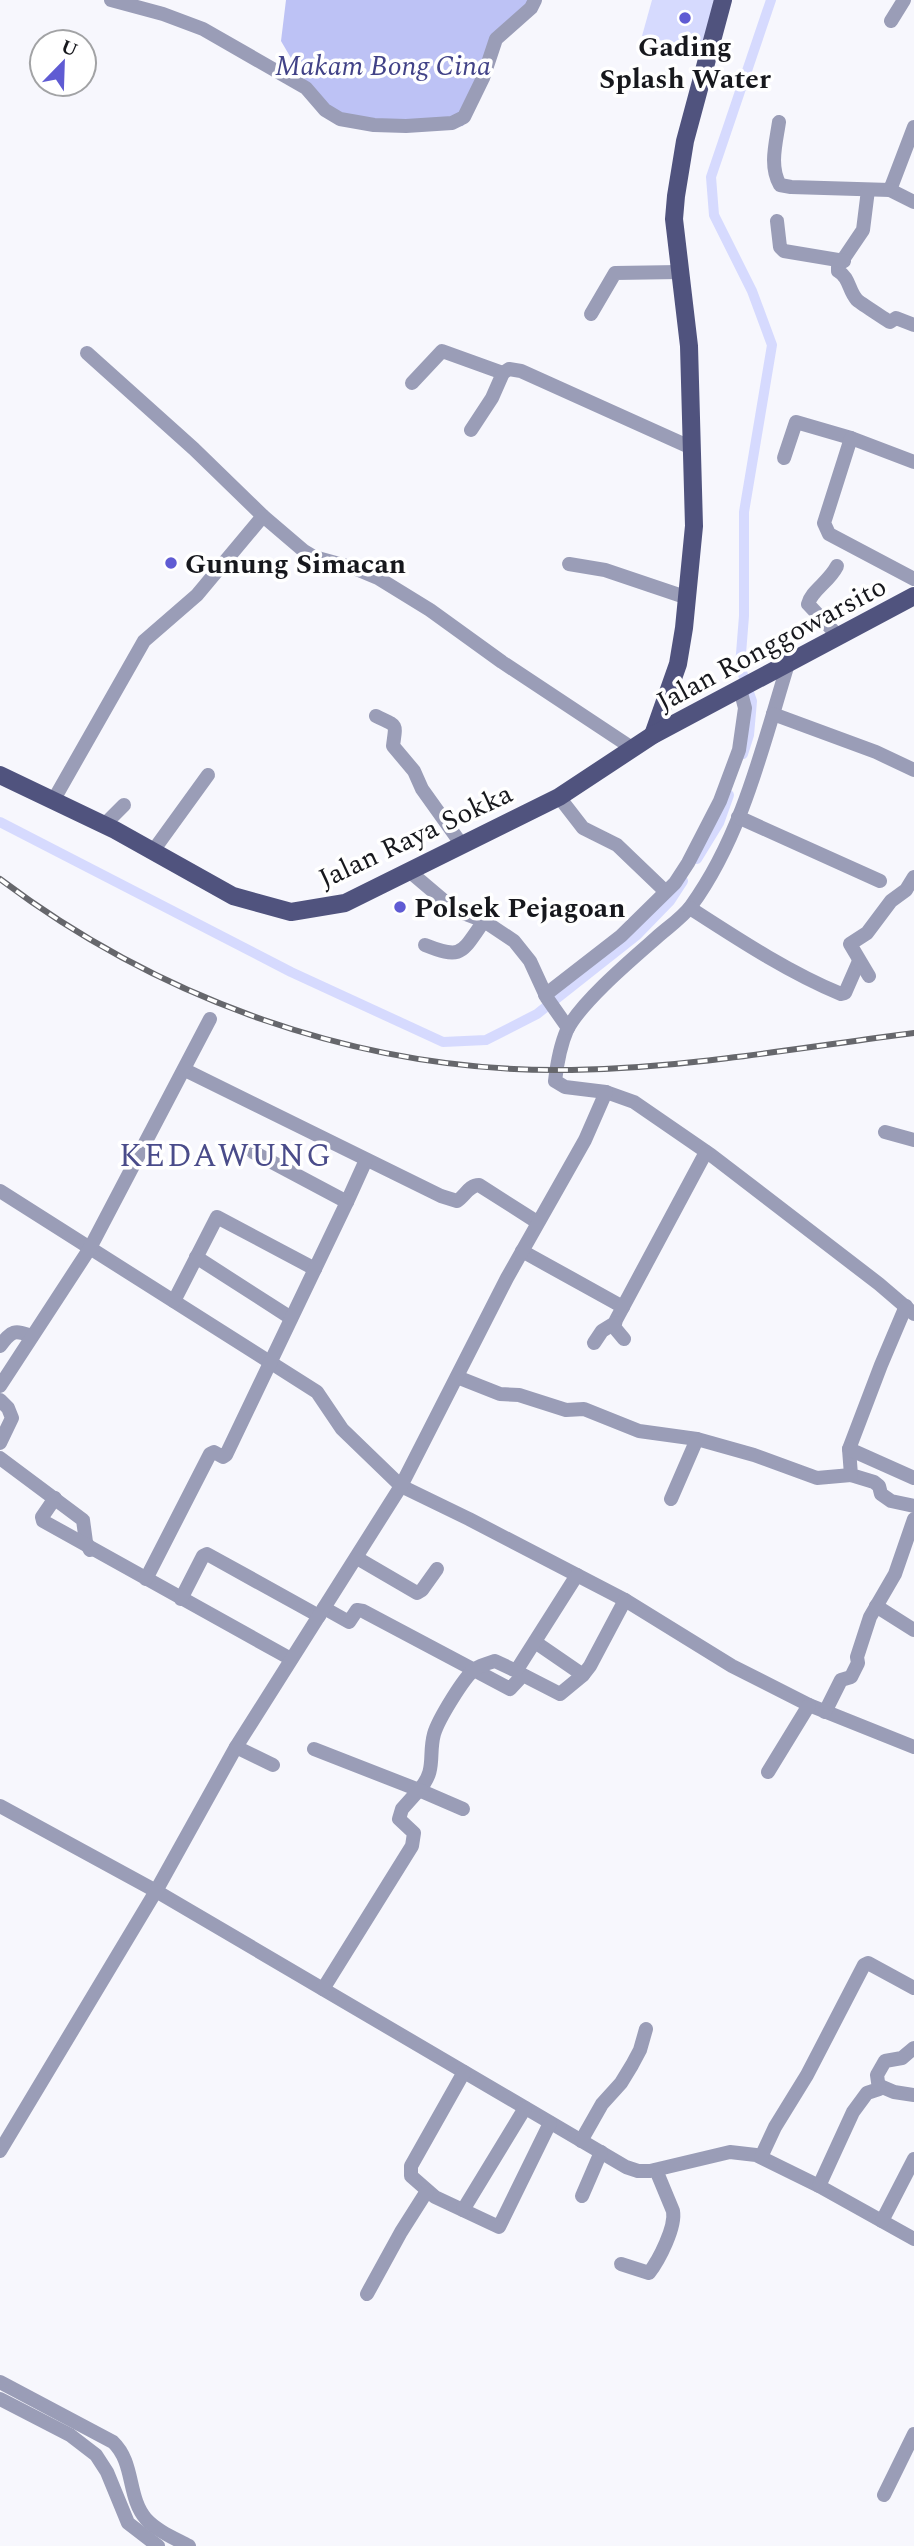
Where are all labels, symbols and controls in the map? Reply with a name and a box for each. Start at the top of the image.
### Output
marker: Gading Splash Water [677,10,693,26]
place label: Gading Splash Water [599,26,771,101]
north arrow [28,28,98,98]
text: U [56,32,82,65]
park label: Makam Bong Cina [275,45,491,88]
place label: Gunung Simacan [185,543,406,586]
marker: Gunung Simacan [163,555,179,571]
street label: Jalan Ronggowarsito [649,565,894,723]
street label: Jalan Raya Sokka [311,772,520,900]
place label: Polsek Pejagoan [414,887,626,930]
marker: Polsek Pejagoan [392,899,408,915]
district label: KEDAWUNG [119,1132,333,1181]

